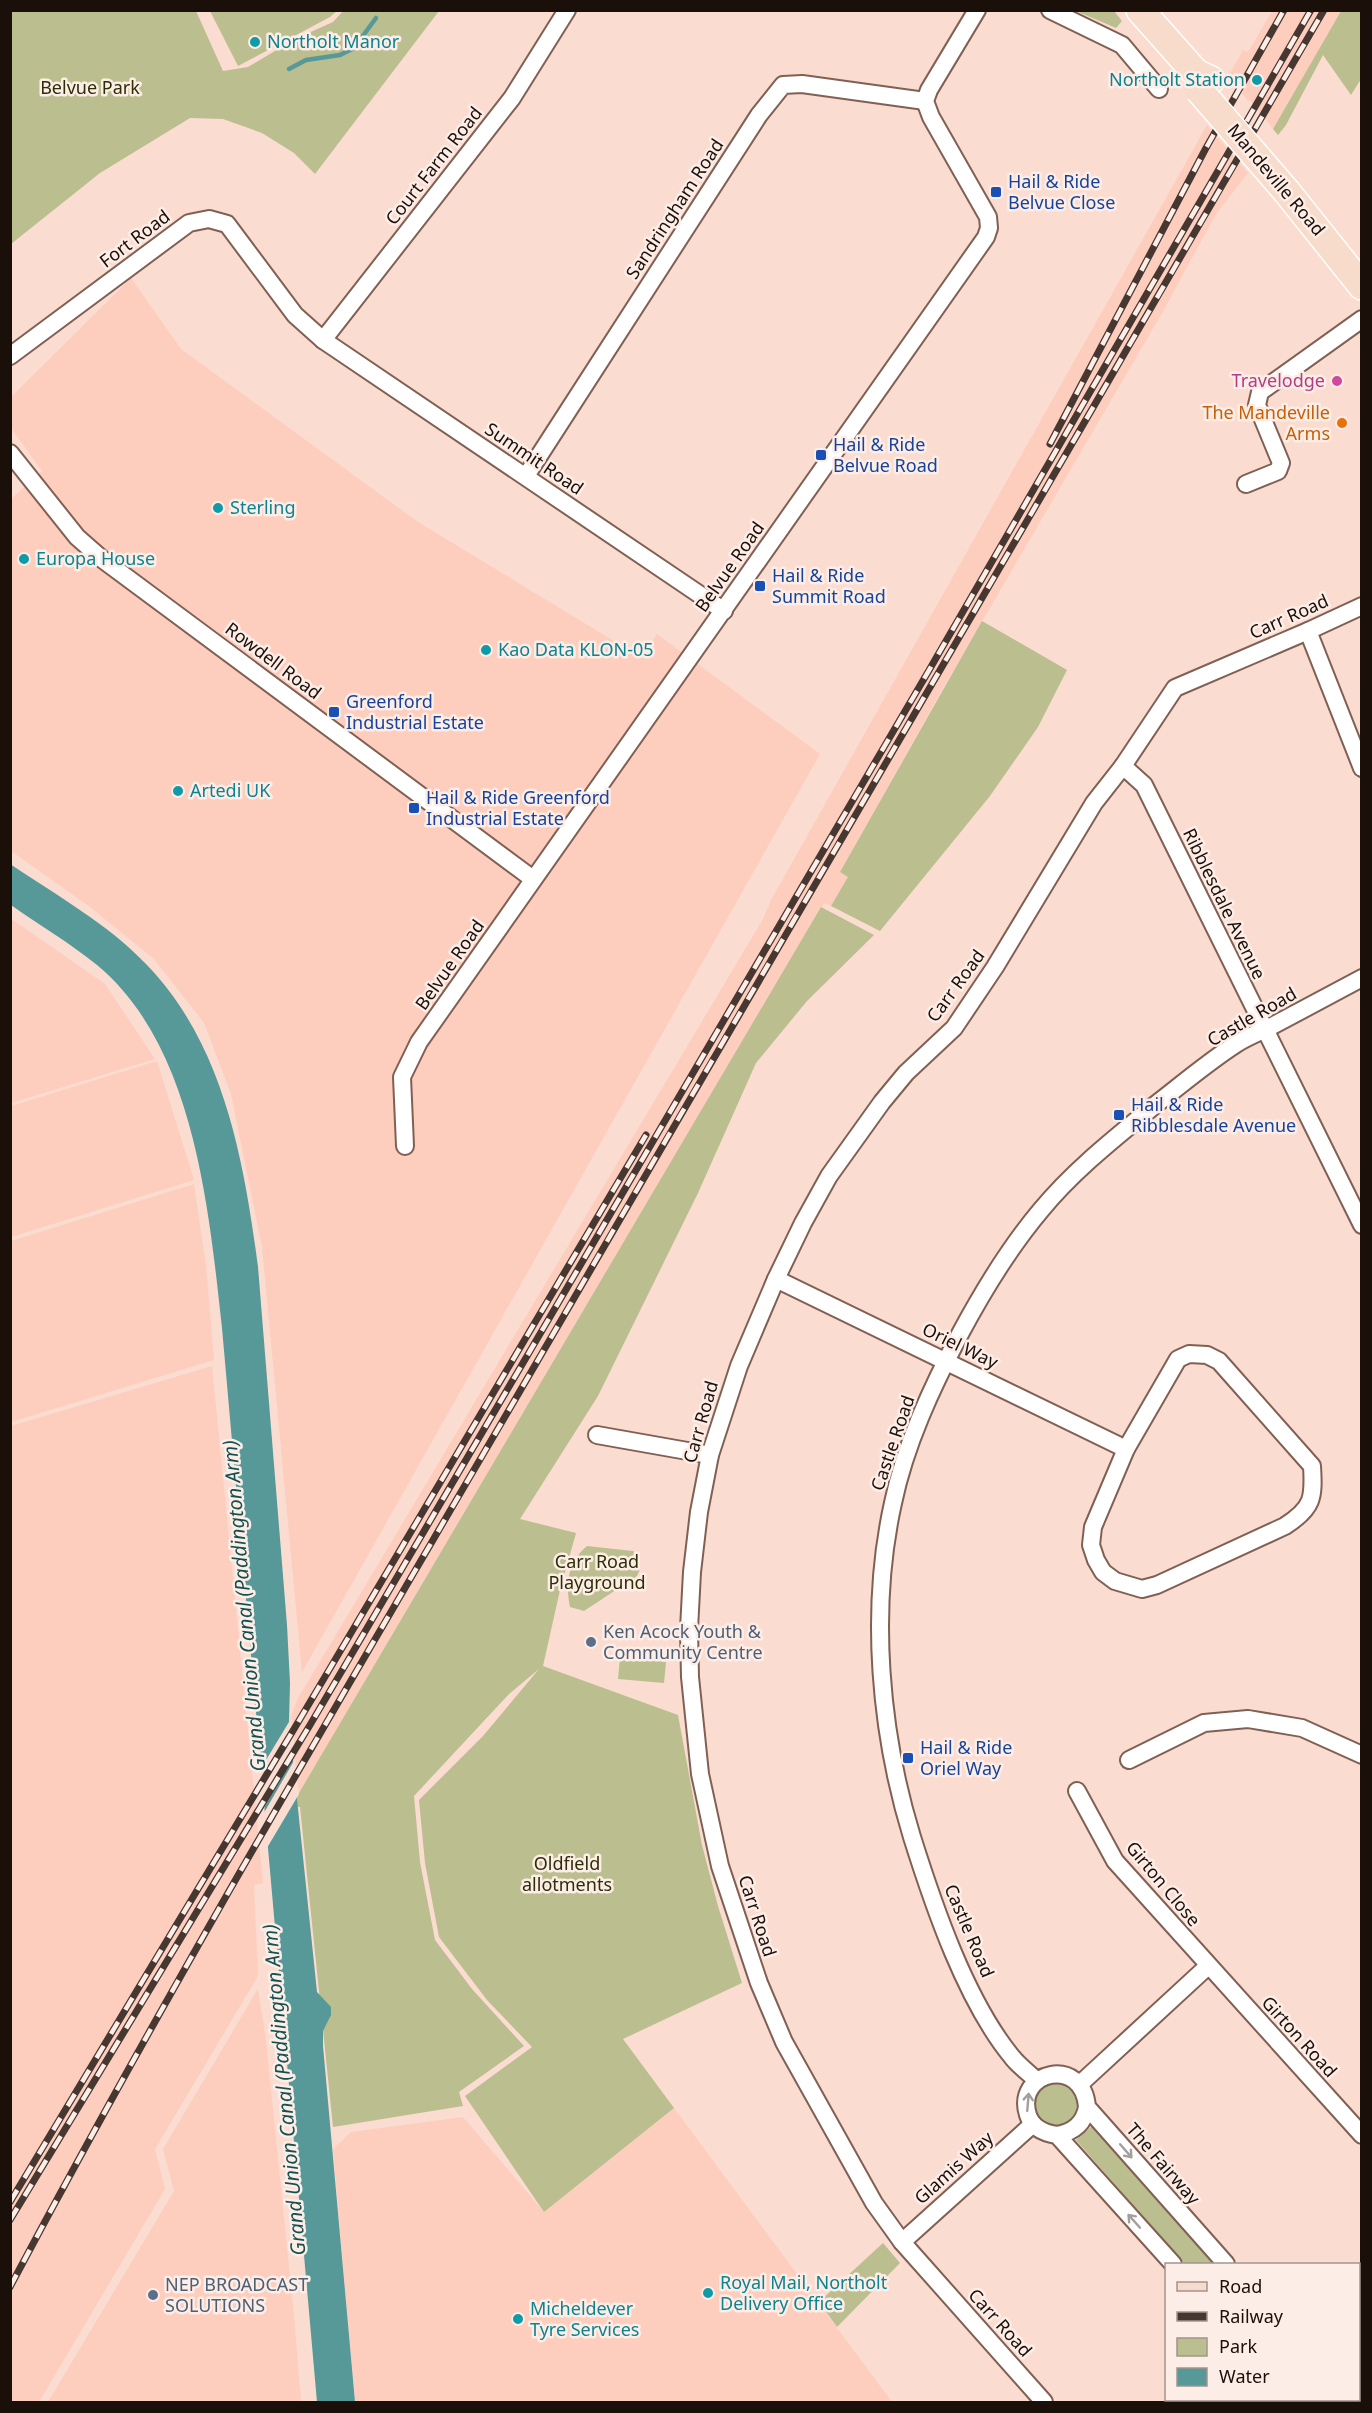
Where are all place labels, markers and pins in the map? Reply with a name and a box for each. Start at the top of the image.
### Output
place label: Northolt Manor [267,29,400,53]
marker: Northolt Manor [248,35,262,49]
place label: Northolt Station [1109,67,1245,91]
marker: Northolt Station [1250,73,1264,87]
place label: Hail & Ride Belvue Close [1008,169,1115,214]
marker: Hail & Ride Belvue Close [989,185,1003,199]
place label: Travelodge [1232,368,1325,392]
marker: Travelodge [1330,374,1344,388]
place label: The Mandeville Arms [1202,400,1330,445]
marker: The Mandeville Arms [1335,416,1349,430]
place label: Hail & Ride Belvue Road [833,432,938,477]
marker: Hail & Ride Belvue Road [814,448,828,462]
place label: Sterling [230,495,295,519]
marker: Sterling [211,501,225,515]
place label: Europa House [36,546,155,570]
marker: Europa House [17,552,31,566]
place label: Hail & Ride Summit Road [772,563,886,608]
marker: Hail & Ride Summit Road [753,579,767,593]
place label: Kao Data KLON-05 [498,637,654,661]
marker: Kao Data KLON-05 [479,643,493,657]
place label: Greenford Industrial Estate [346,689,484,734]
marker: Greenford Industrial Estate [327,705,341,719]
place label: Artedi UK [190,778,271,802]
marker: Artedi UK [171,784,185,798]
place label: Hail & Ride Greenford Industrial Estate [426,785,610,830]
marker: Hail & Ride Greenford Industrial Estate [407,801,421,815]
place label: Hail & Ride Ribblesdale Avenue [1131,1092,1296,1137]
marker: Hail & Ride Ribblesdale Avenue [1112,1108,1126,1122]
place label: Ken Acock Youth & Community Centre [603,1619,763,1664]
marker: Ken Acock Youth & Community Centre [584,1635,598,1649]
place label: Hail & Ride Oriel Way [920,1735,1012,1780]
marker: Hail & Ride Oriel Way [901,1751,915,1765]
place label: Royal Mail, Northolt Delivery Office [720,2270,888,2315]
place label: NEP BROADCAST SOLUTIONS [165,2272,308,2317]
marker: Royal Mail, Northolt Delivery Office [701,2286,715,2300]
marker: NEP BROADCAST SOLUTIONS [146,2288,160,2302]
place label: Micheldever Tyre Services [530,2296,639,2341]
marker: Micheldever Tyre Services [511,2312,525,2326]

